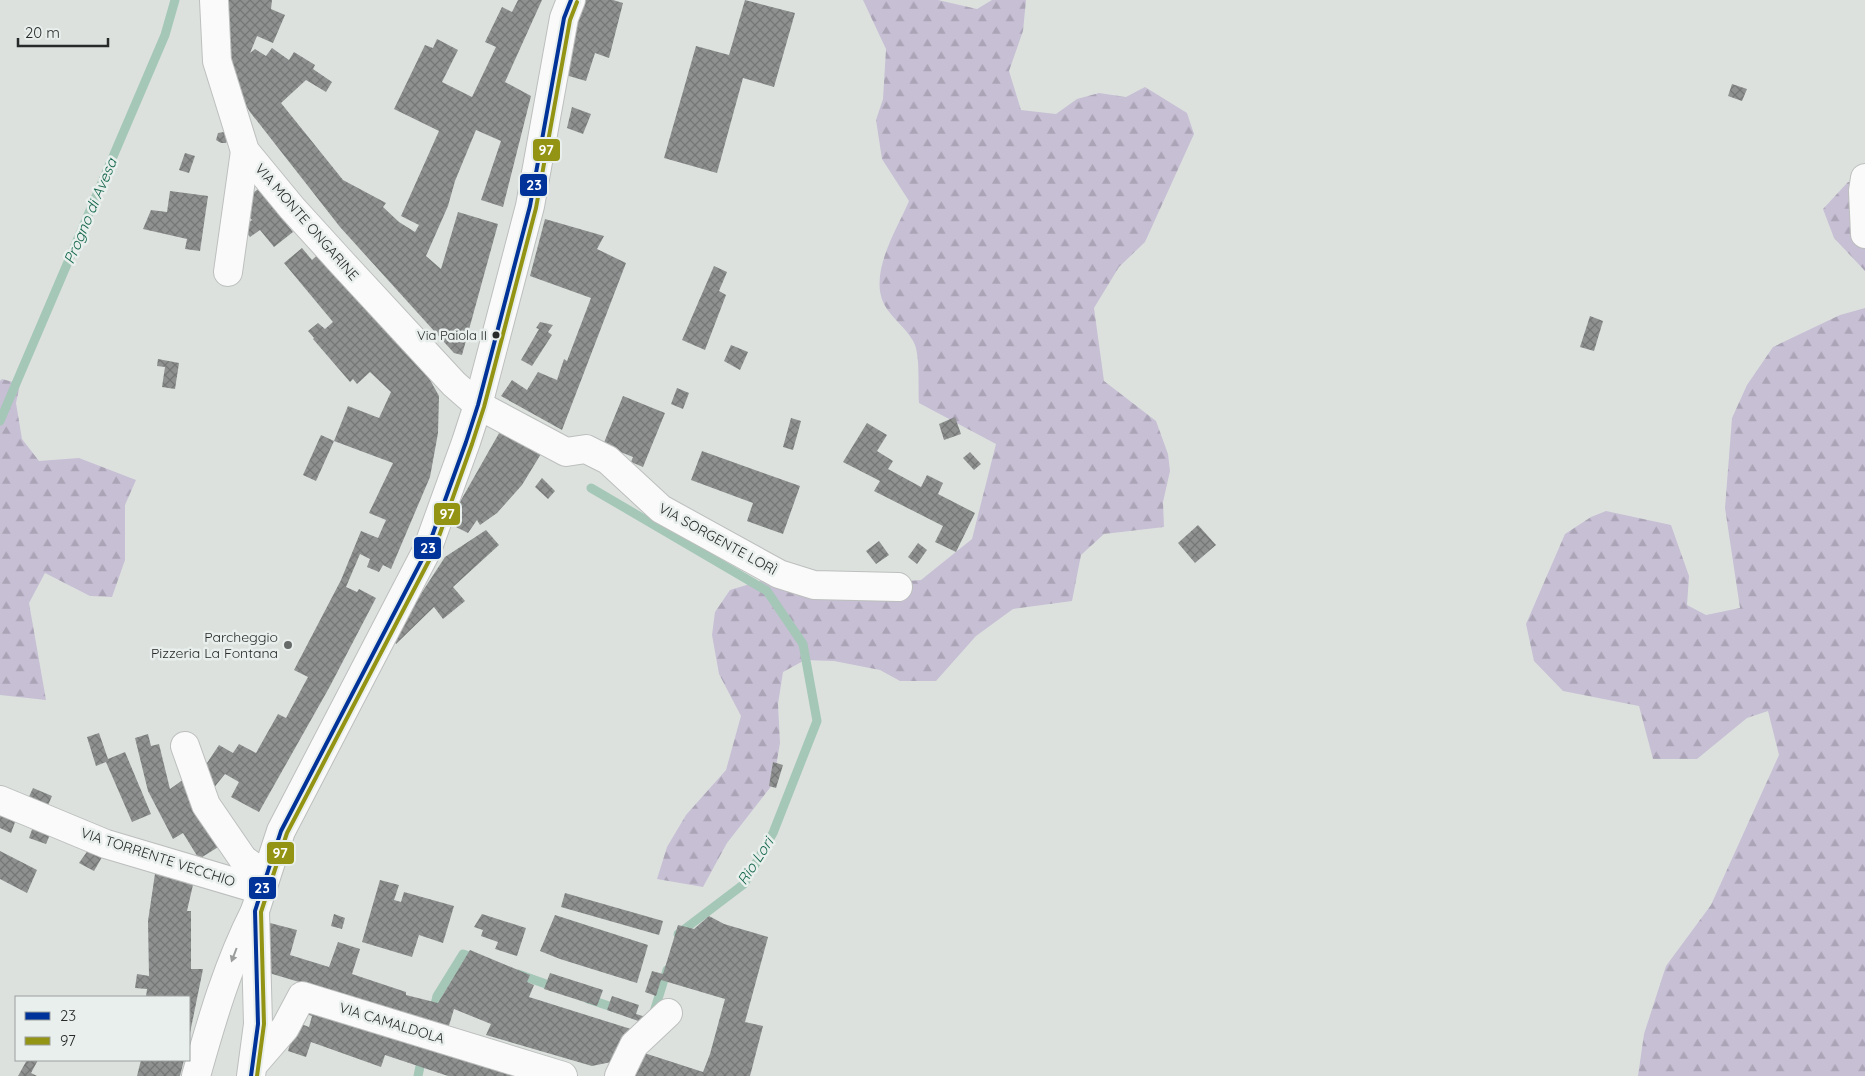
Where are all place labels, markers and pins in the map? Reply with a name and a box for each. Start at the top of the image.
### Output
place label: Via Paiola II [417,327,487,343]
marker: Via Paiola II [491,330,501,340]
place label: Parcheggio Pizzeria La Fontana [151,628,278,662]
marker: Parcheggio Pizzeria La Fontana [282,639,294,651]

